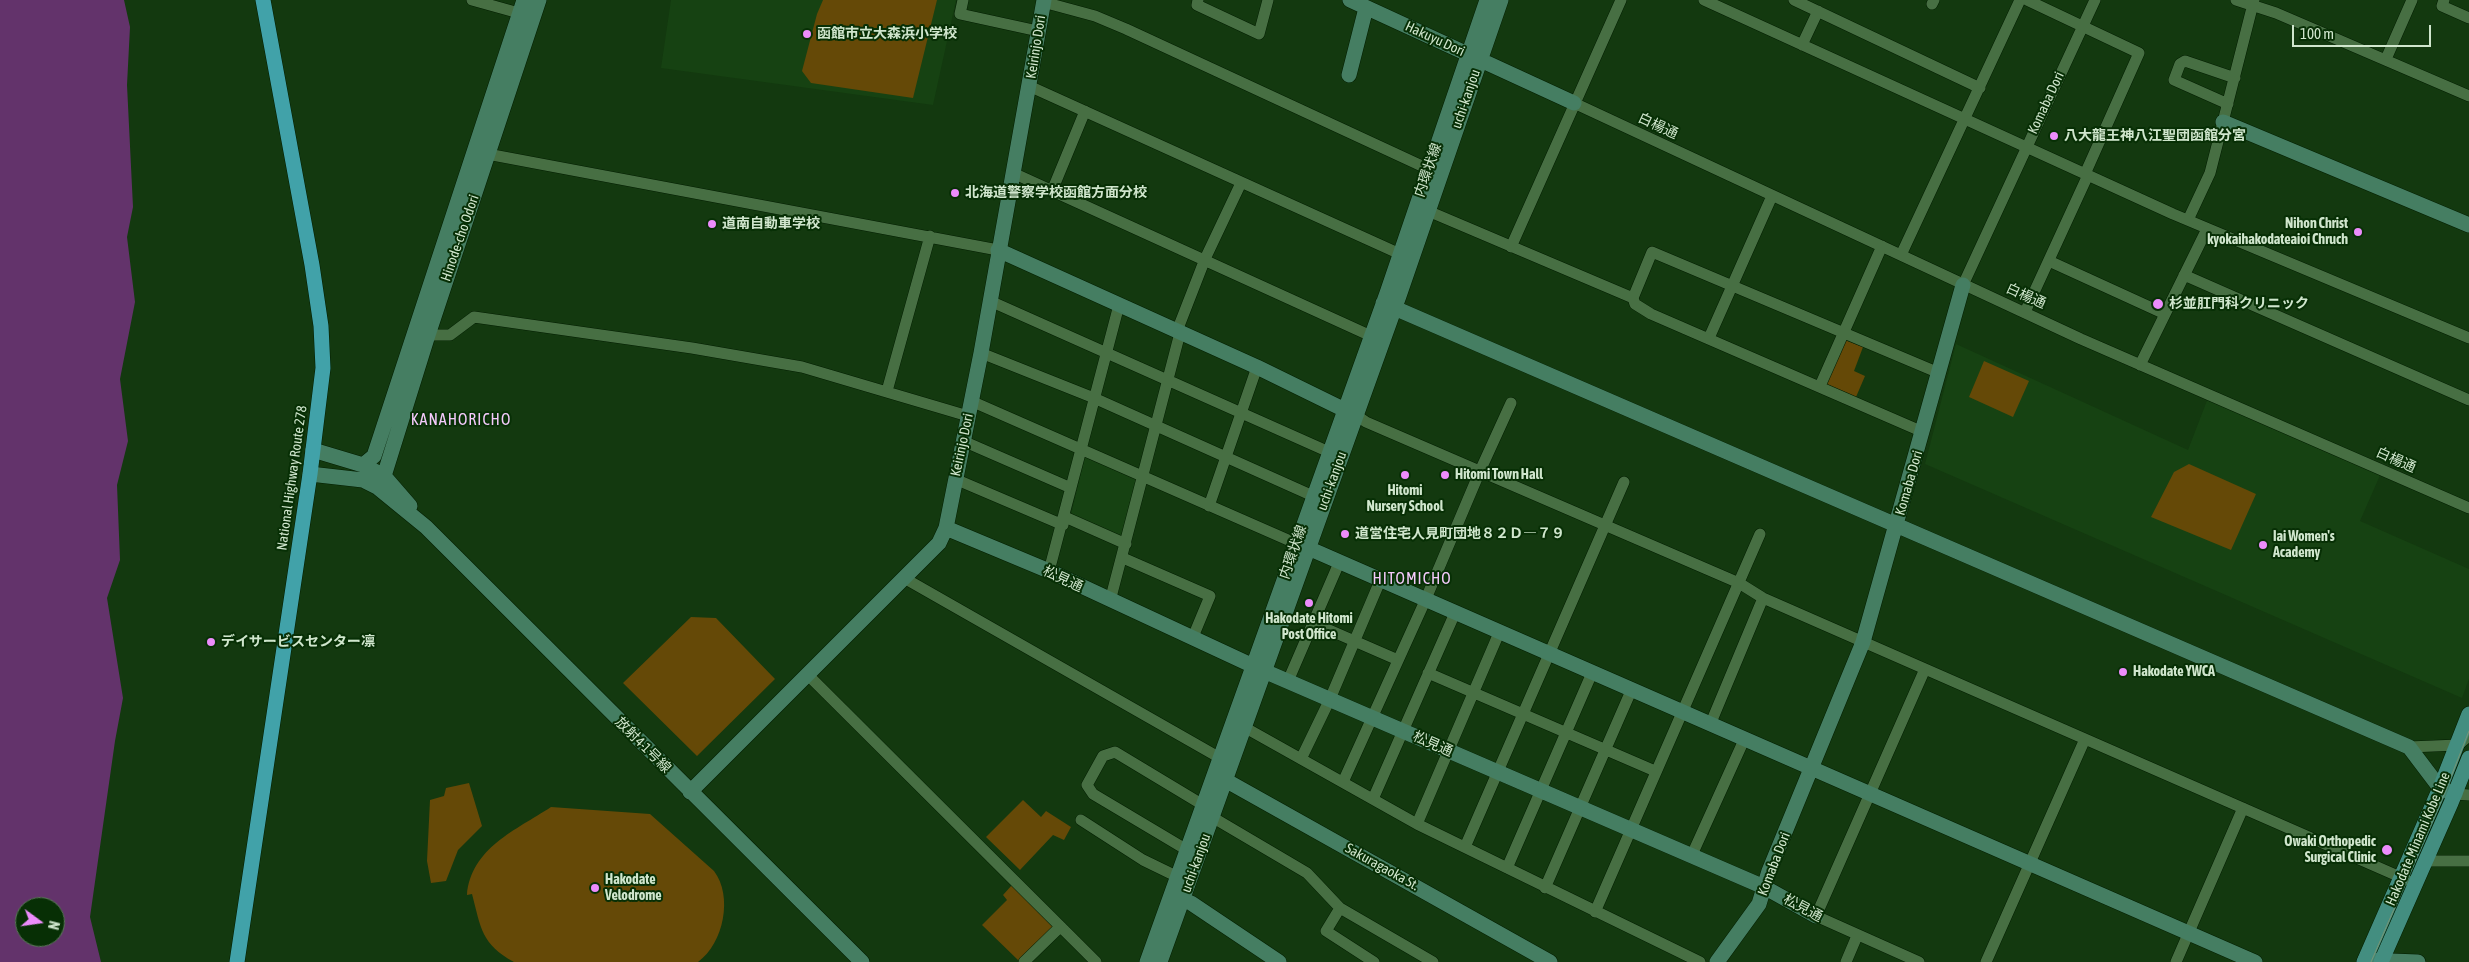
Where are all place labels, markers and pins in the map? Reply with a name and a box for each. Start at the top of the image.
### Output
place label: 函館市立大森浜小学校 [817,26,957,42]
marker: 函館市立大森浜小学校 [801,28,813,40]
place label: 八大龍王神八江聖団函館分宮 [2064,128,2246,144]
marker: 八大龍王神八江聖団函館分宮 [2048,130,2060,142]
place label: 北海道警察学校函館方面分校 [965,185,1147,201]
marker: 北海道警察学校函館方面分校 [949,187,961,199]
place label: 道南自動車学校 [722,216,820,232]
place label: Nihon Christ kyokaihakodateaioi Chruch [2207,216,2348,248]
marker: 道南自動車学校 [706,218,718,230]
marker: Nihon Christ kyokaihakodateaioi Chruch [2352,226,2364,238]
place label: 杉並肛門科クリニック [2169,296,2309,312]
marker: 杉並肛門科クリニック [2151,297,2165,311]
place label: Hitomi Town Hall [1455,467,1543,483]
marker: Hitomi Nursery School [1399,469,1411,481]
marker: Hitomi Town Hall [1439,469,1451,481]
place label: Hitomi Nursery School [1367,483,1443,516]
place label: 道営住宅人見町団地８２Ｄ―７９ [1355,526,1565,542]
marker: 道営住宅人見町団地８２Ｄ―７９ [1339,528,1351,540]
place label: Iai Women's Academy [2273,529,2335,562]
marker: Iai Women's Academy [2257,539,2269,551]
marker: Hakodate Hitomi Post Office [1303,597,1315,609]
place label: Hakodate Hitomi Post Office [1265,611,1353,644]
place label: デイサービスセンター凛 [221,634,375,650]
marker: デイサービスセンター凛 [205,636,217,648]
place label: Hakodate YWCA [2133,664,2215,680]
marker: Hakodate YWCA [2117,666,2129,678]
place label: Owaki Orthopedic Surgical Clinic [2284,834,2376,866]
marker: Owaki Orthopedic Surgical Clinic [2380,843,2394,857]
place label: Hakodate Velodrome [605,872,662,904]
marker: Hakodate Velodrome [589,882,601,894]

